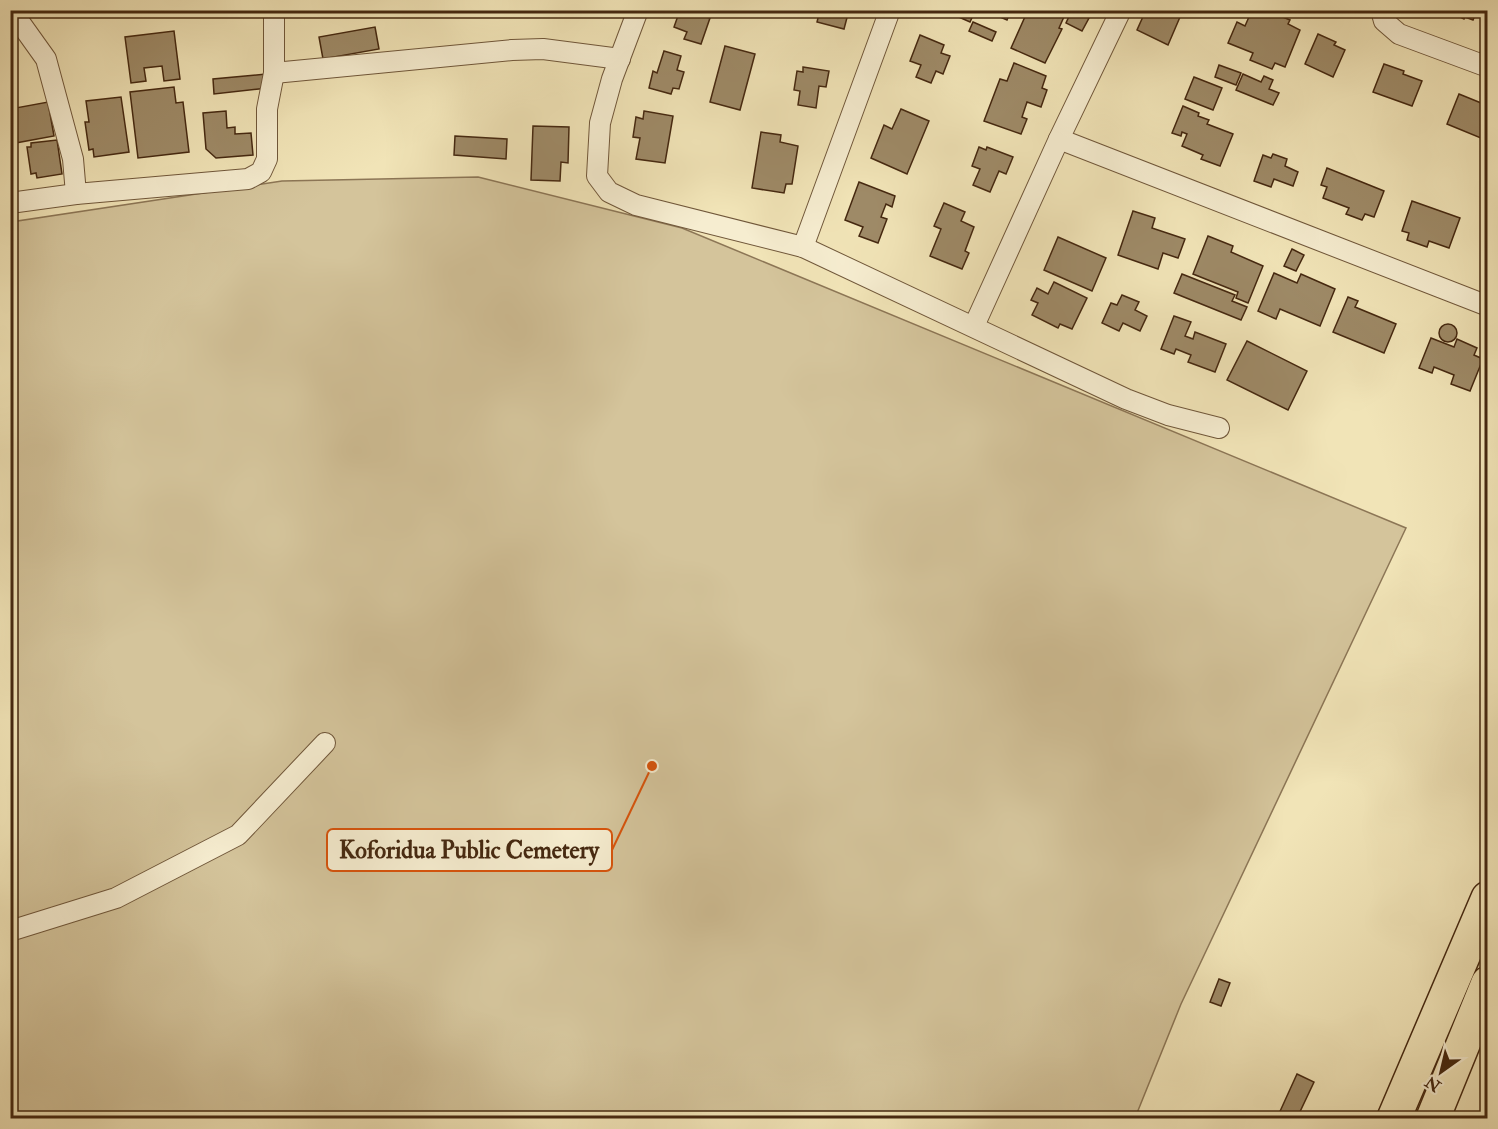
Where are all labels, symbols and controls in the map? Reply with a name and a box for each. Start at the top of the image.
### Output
callout: Koforidua Public Cemetery [327,829,612,871]
text: Koforidua Public Cemetery [339,835,601,866]
north arrow [1411,1042,1471,1102]
text: N [1421,1071,1446,1096]

